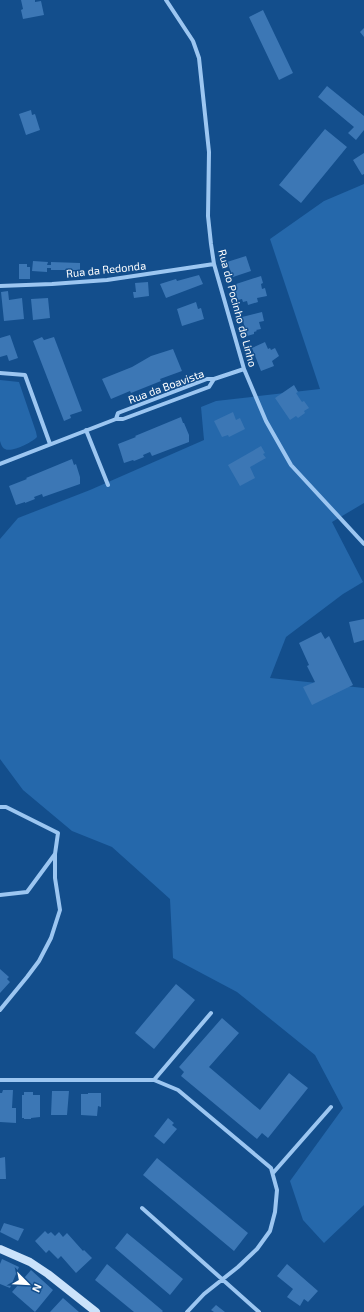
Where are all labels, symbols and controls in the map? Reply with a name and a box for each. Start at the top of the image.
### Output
street label: Rua do Pocinho do Linho [216,248,260,368]
street label: Rua da Redonda [65,258,147,280]
street label: Rua da Boavista [126,366,206,406]
north arrow [8,1264,48,1304]
text: N [30,1282,45,1295]

